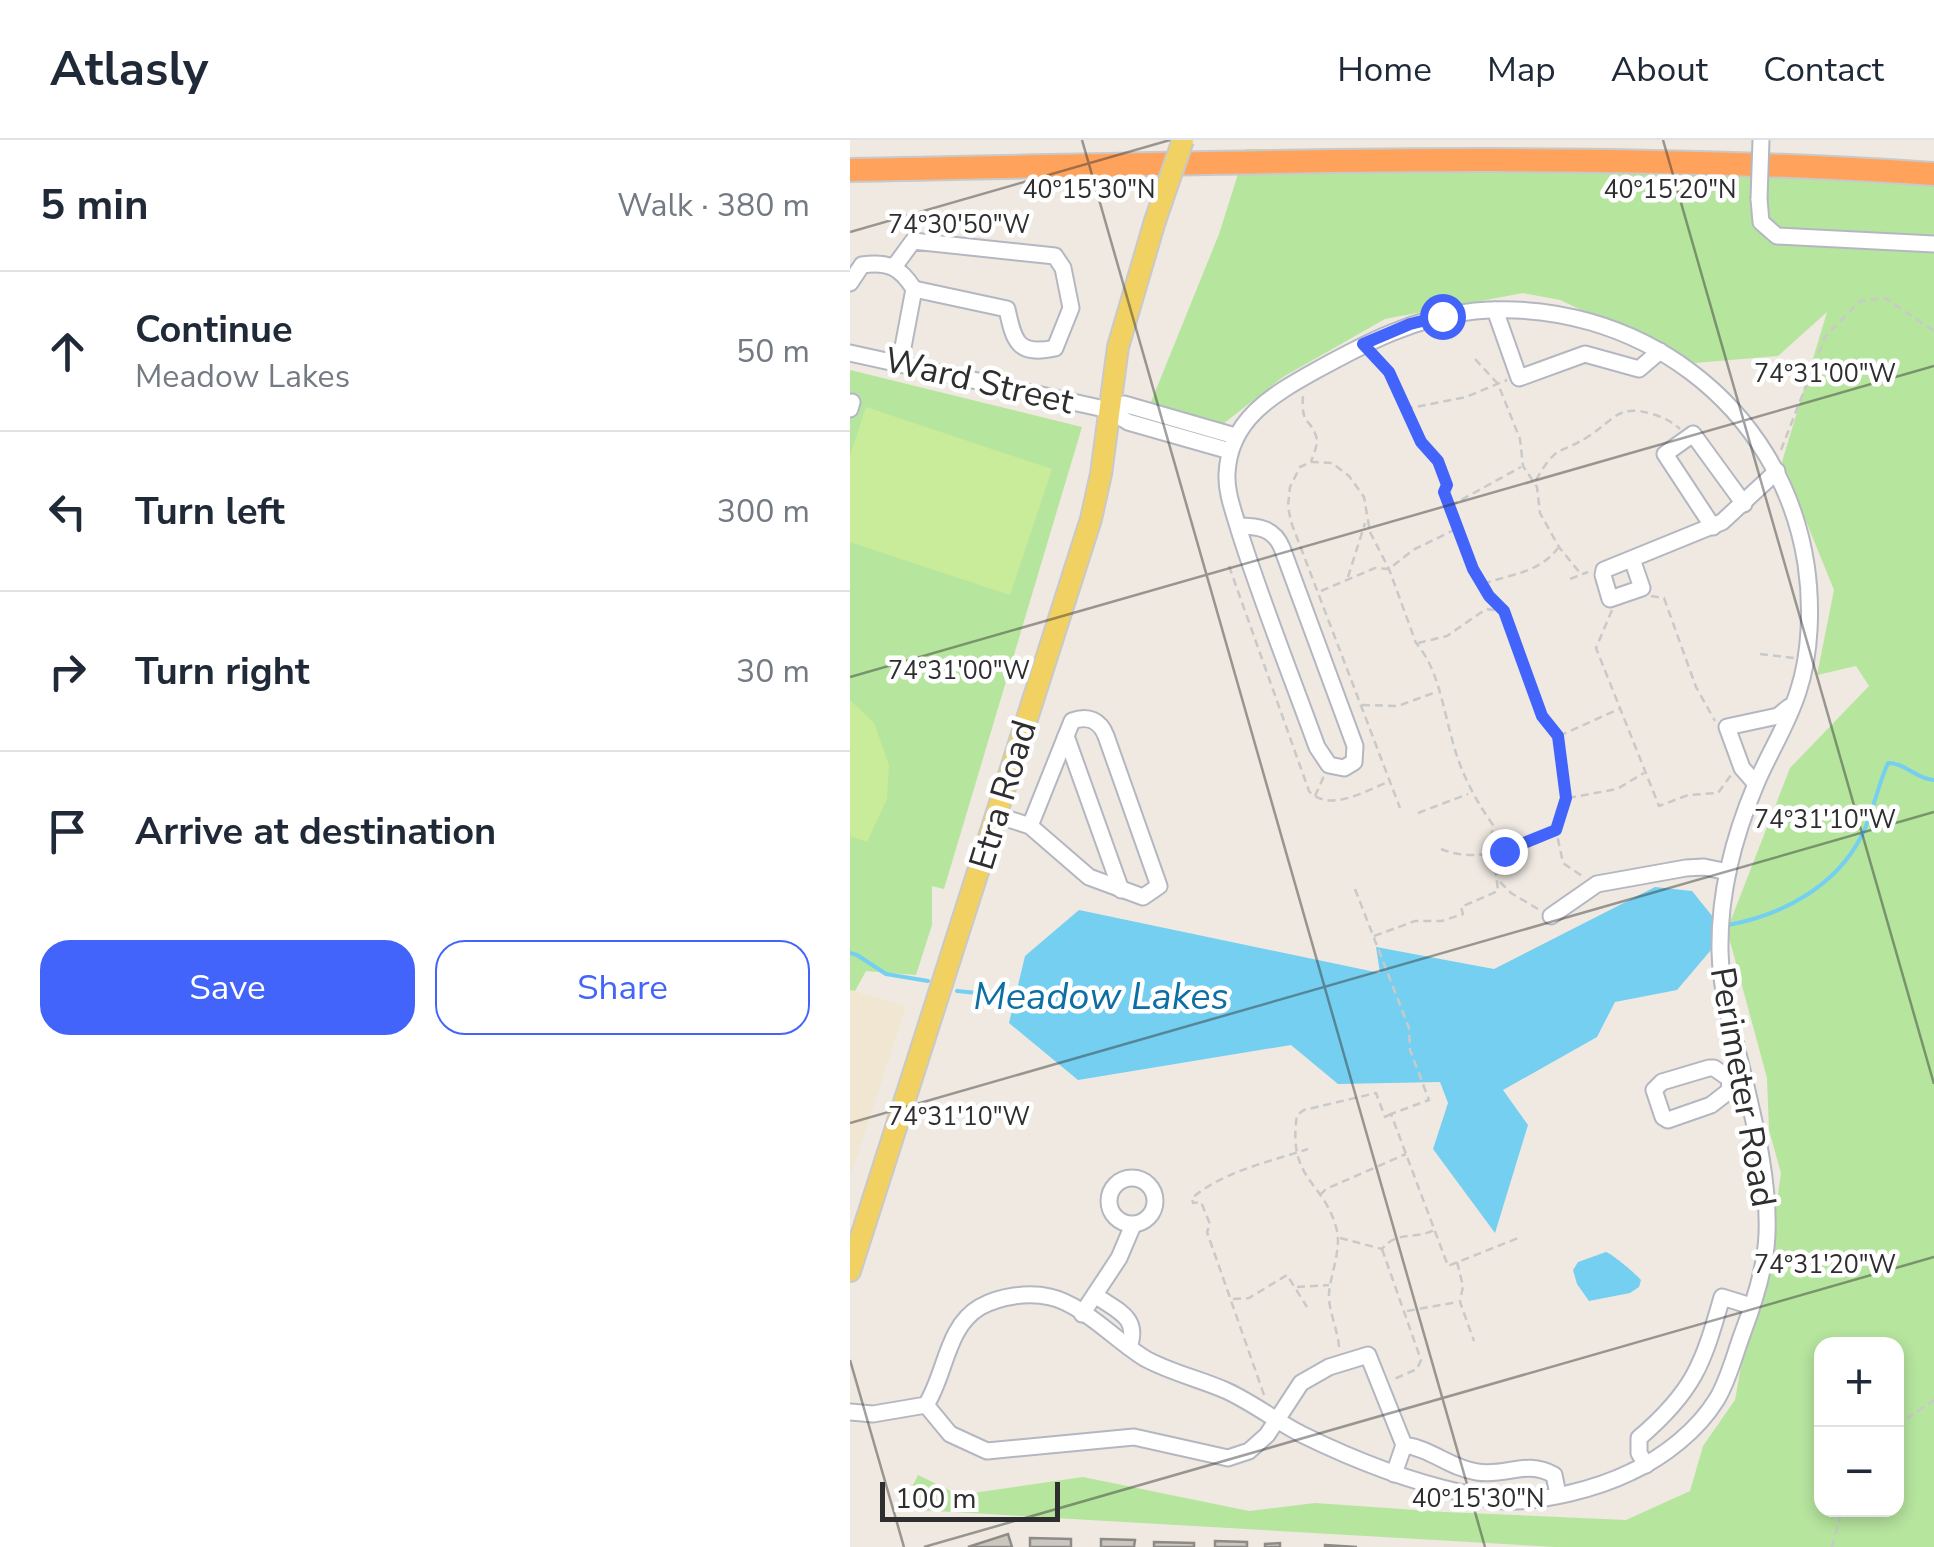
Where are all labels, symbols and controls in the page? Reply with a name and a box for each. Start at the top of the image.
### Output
text: Atlasly [50,36,208,102]
text: Home [1337,46,1432,93]
text: Map [1487,46,1556,93]
text: About [1611,46,1708,93]
text: Contact [1763,46,1884,93]
text: 40°15'30"N [1022,173,1156,207]
text: 40°15'20"N [1603,173,1737,207]
text: 5 min [40,177,149,234]
text: Walk · 380 m [617,184,810,227]
text: 74°30'50"W [888,208,1030,242]
route start [1420,294,1466,340]
text: Continue [135,304,293,355]
icon: ahead [40,324,95,379]
text: 50 m [736,330,810,373]
street label: Ward Street [880,336,1079,426]
text: Meadow Lakes [135,355,350,398]
text: 74°31'00"W [1754,357,1896,391]
icon: left [40,484,95,539]
text: Turn left [135,486,285,537]
text: 300 m [717,490,810,533]
icon: right [40,644,95,699]
text: Turn right [135,646,310,697]
text: 30 m [736,650,810,693]
text: 74°31'00"W [888,654,1030,688]
street label: Etra Road [958,715,1048,875]
text: 74°31'10"W [1754,803,1896,837]
icon: arrive [40,804,95,859]
text: Arrive at destination [135,806,496,857]
route end [1482,829,1528,875]
button: Save [40,940,415,1035]
button: Share [435,940,810,1035]
street label: Perimeter Road [1699,963,1787,1211]
water label: Meadow Lakes [973,971,1229,1022]
text: 74°31'10"W [888,1100,1030,1134]
text: 74°31'20"W [1754,1248,1896,1282]
map controls [1814,1337,1904,1517]
button: + [1814,1337,1904,1427]
button: − [1814,1427,1904,1517]
scale bar [880,1477,1060,1522]
text: 100 m [895,1480,977,1518]
text: 40°15'30"N [1411,1482,1545,1516]

